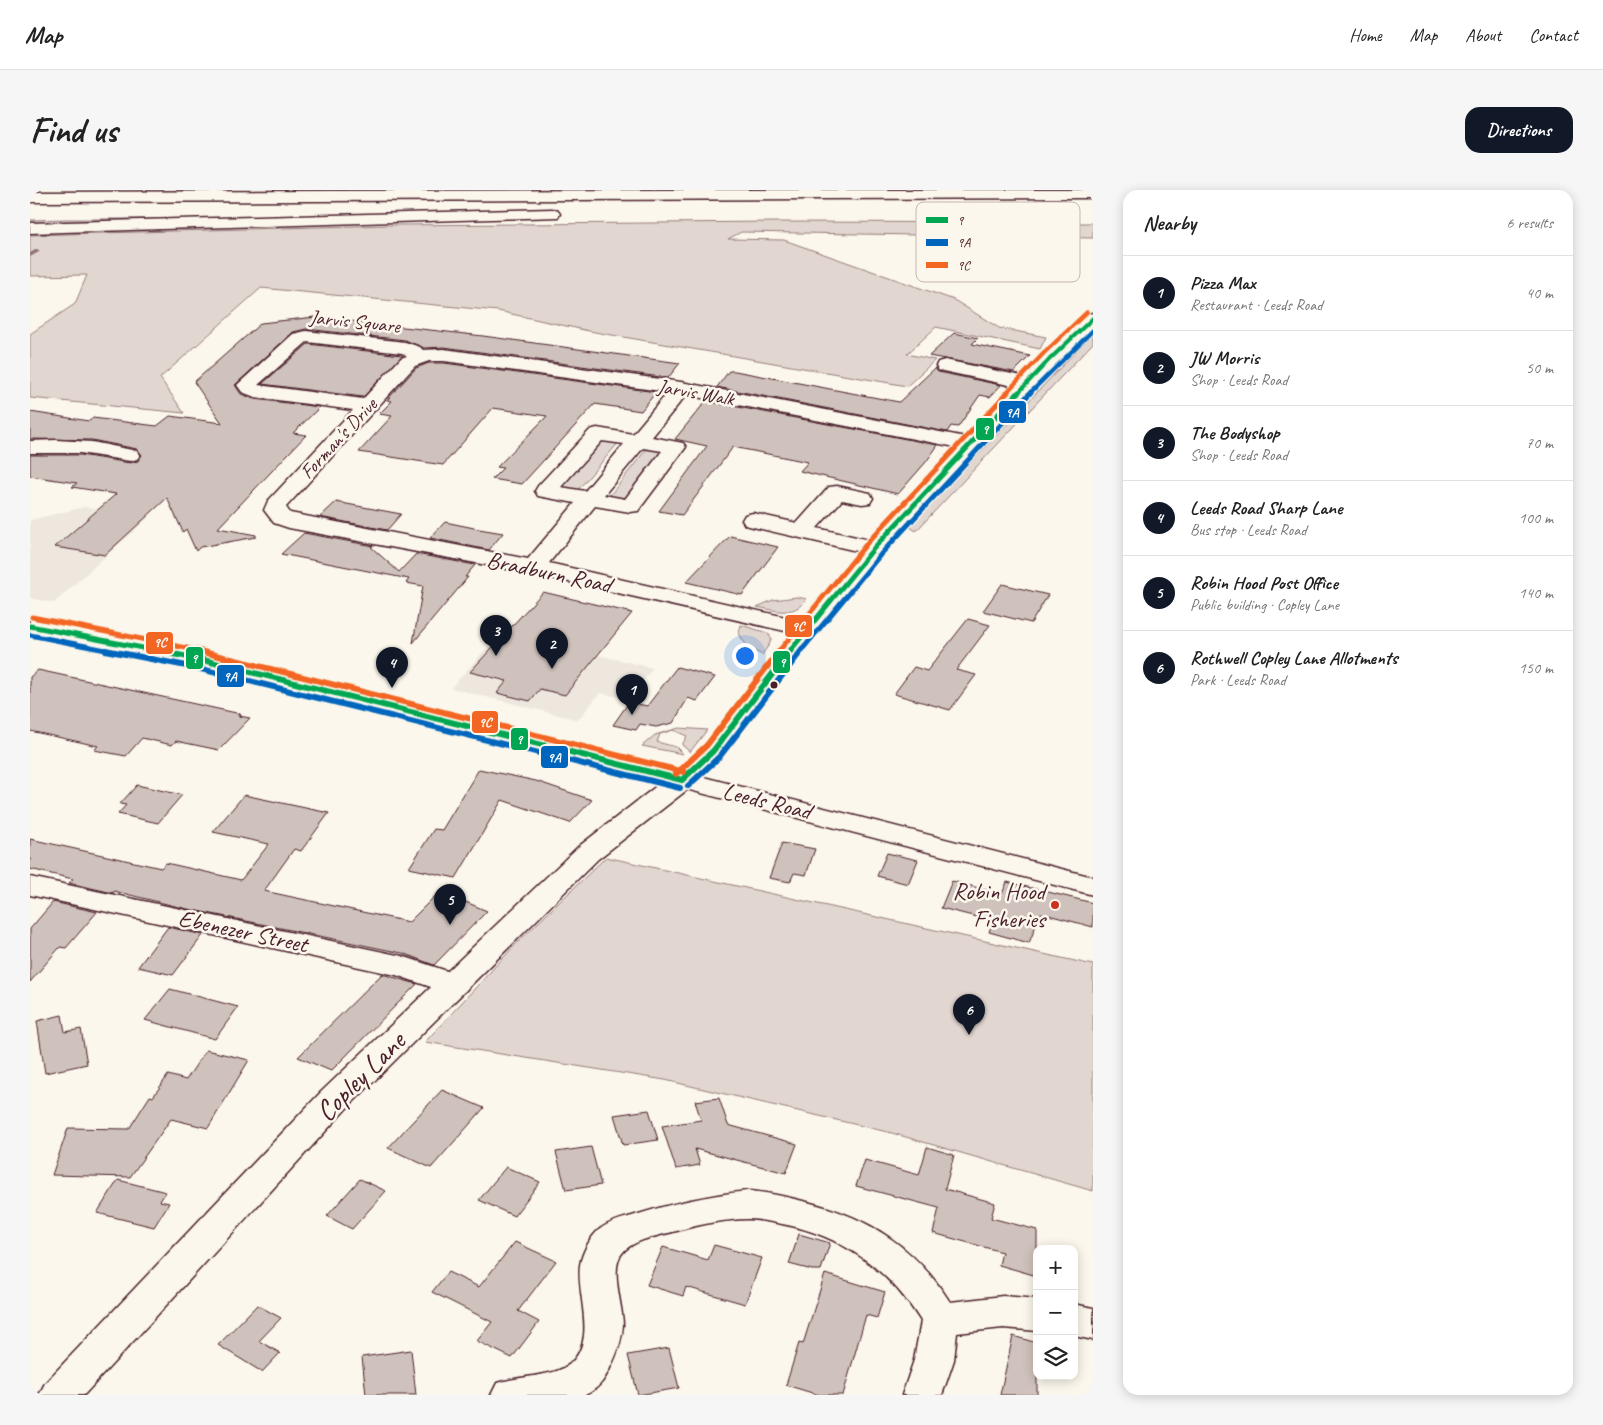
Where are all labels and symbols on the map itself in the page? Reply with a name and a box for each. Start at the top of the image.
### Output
legend [916,202,1080,282]
text: 9 [957,212,965,229]
text: 9A [957,234,971,251]
text: 9C [957,257,971,274]
street label: Jarvis Square [308,304,403,339]
street label: Jarvis Walk [655,373,738,412]
street label: Forman's Drive [295,391,383,484]
line badge: 9A [998,400,1027,424]
text: 9A [1005,404,1019,421]
line badge: 9 [975,417,995,441]
text: 9 [982,421,990,438]
street label: Bradburn Road [484,544,617,601]
line badge: 9C [784,614,813,638]
pin: 3 [480,615,512,656]
text: 9C [792,618,807,635]
pin: 2 [536,628,568,669]
line badge: 9C [145,631,174,655]
text: 9C [154,634,169,651]
your location [732,643,758,669]
line badge: 9 [185,646,204,670]
pin: 4 [376,647,408,688]
text: 9 [191,650,199,667]
line badge: 9 [772,650,791,674]
text: 9 [779,654,787,671]
line badge: 9A [216,664,245,688]
text: 9A [223,668,237,685]
pin: 1 [616,674,648,715]
unlabelled marker [769,680,779,690]
line badge: 9C [471,710,499,734]
text: 9C [479,714,494,731]
line badge: 9 [510,727,529,751]
text: 9 [516,731,524,748]
line badge: 9A [540,745,569,769]
text: 9A [547,749,561,766]
street label: Leeds Road [720,776,818,827]
place label: Robin Hood Fisheries [952,876,1049,934]
pin: 5 [434,884,466,925]
marker: Robin Hood Fisheries [1049,899,1061,911]
street label: Ebenezer Street [176,903,312,960]
pin: 6 [953,994,985,1035]
street label: Copley Lane [307,1022,415,1129]

